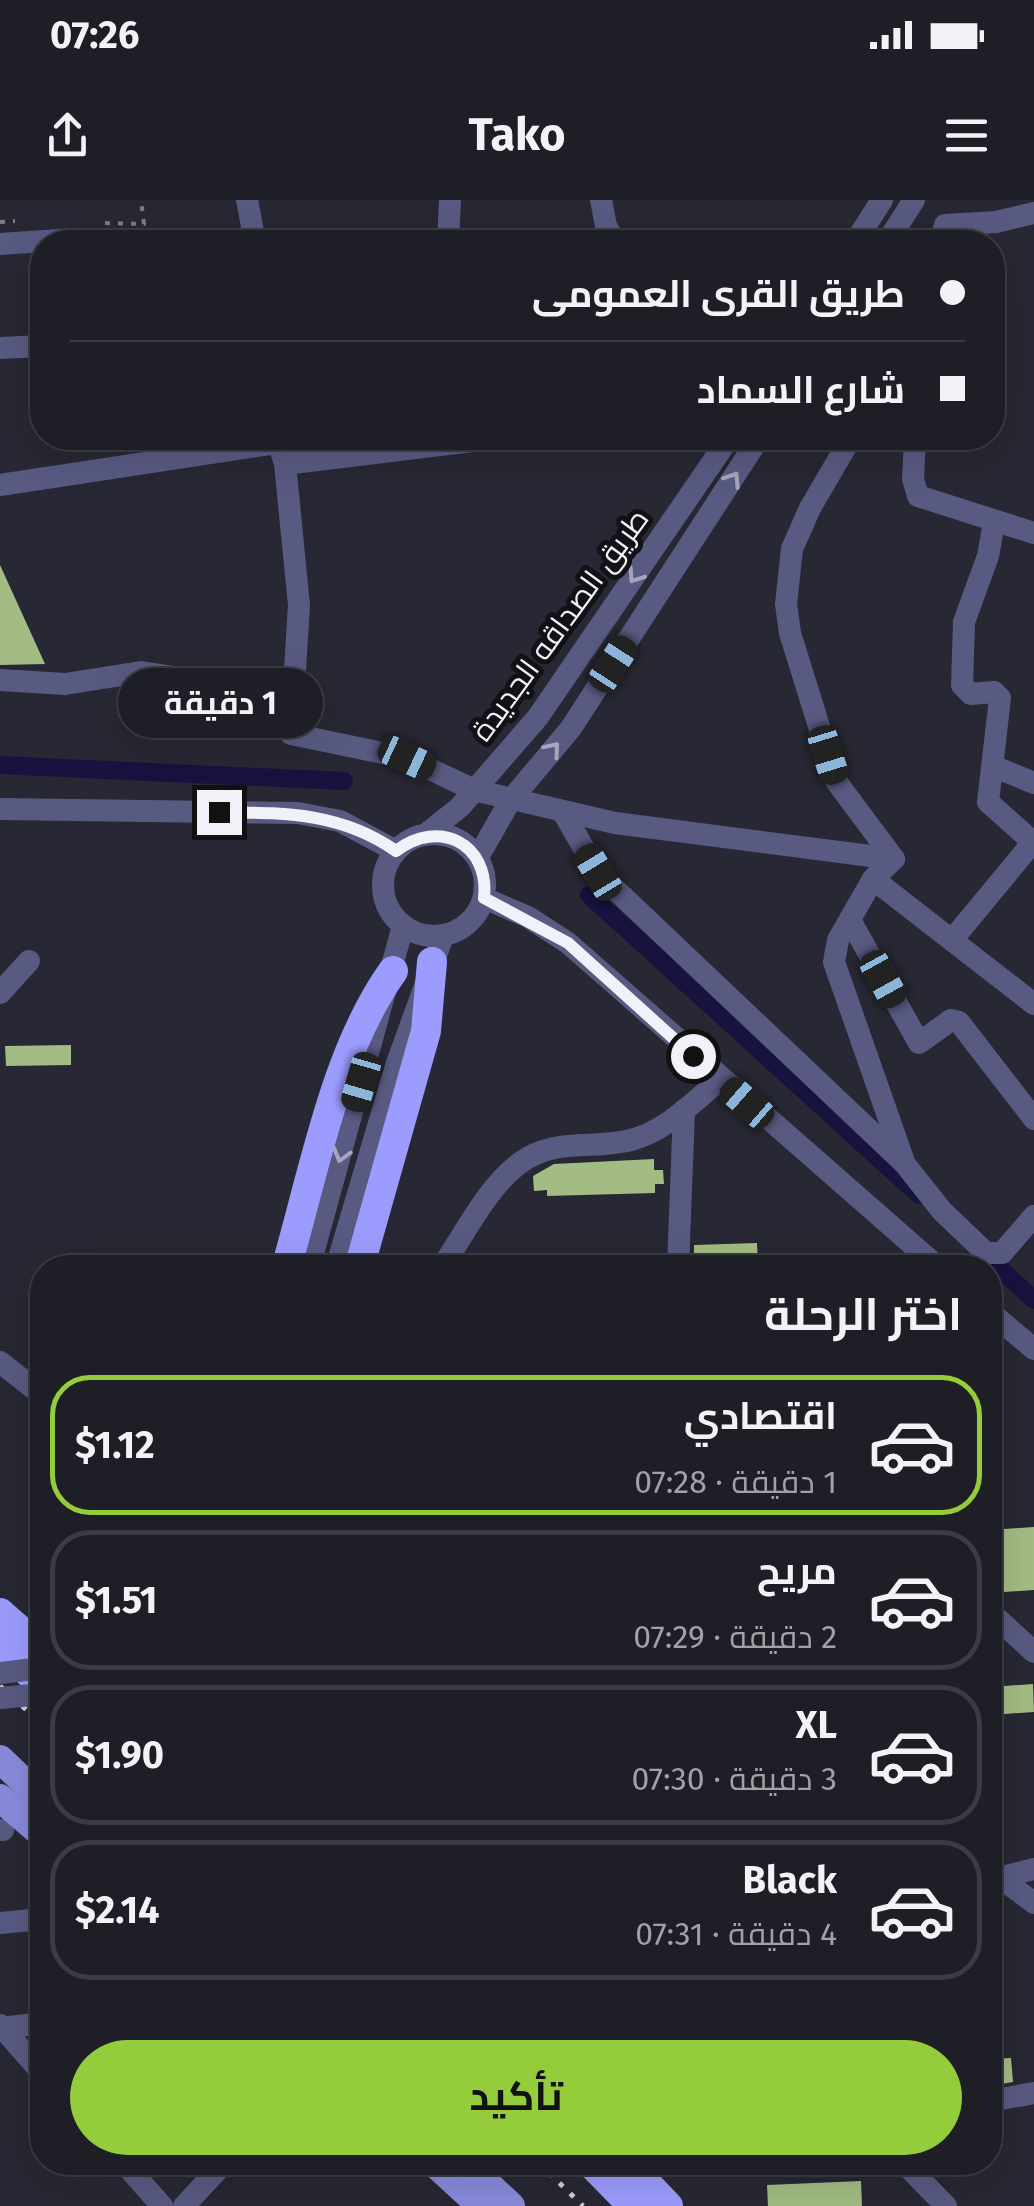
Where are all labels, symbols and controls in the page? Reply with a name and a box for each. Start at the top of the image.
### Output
text: 07:26 [50,12,139,58]
icon: share [40,108,95,163]
text: Tako [468,108,566,162]
icon: menu [939,108,994,163]
text: طريق القرى العمومى [532,271,905,317]
text: شارع السماد [697,367,905,413]
one-way arrow [720,471,739,489]
street label: طريق الصداقه الجديدة [464,502,656,748]
one-way arrow [628,565,647,583]
car [584,631,642,697]
callout: 1 دقيقة [116,667,322,737]
text: 1 دقيقة [164,684,277,722]
car [805,722,851,788]
car [373,732,441,784]
one-way arrow [542,743,560,761]
route end [197,790,242,835]
car [570,839,626,905]
car [855,945,911,1013]
route start [671,1034,716,1079]
car [338,1049,384,1115]
car [715,1072,779,1134]
one-way arrow [331,1146,352,1163]
text: اختر الرحلة [764,1288,962,1342]
text: اقتصادي [684,1393,837,1439]
icon: car [867,1400,957,1490]
text: $1.12 [75,1422,155,1468]
text: 1 دقيقة · 07:28 [634,1463,837,1501]
text: مريح [757,1548,837,1594]
icon: car [867,1555,957,1645]
text: $1.51 [75,1577,157,1623]
text: 2 دقيقة · 07:29 [633,1618,837,1656]
text: XL [795,1702,837,1748]
icon: car [867,1710,957,1800]
text: $1.90 [75,1732,164,1778]
text: 3 دقيقة · 07:30 [631,1760,837,1798]
text: Black [742,1857,837,1903]
icon: car [867,1865,957,1955]
text: $2.14 [75,1887,160,1933]
text: 4 دقيقة · 07:31 [635,1915,837,1953]
button: تأكيد [70,2040,962,2155]

